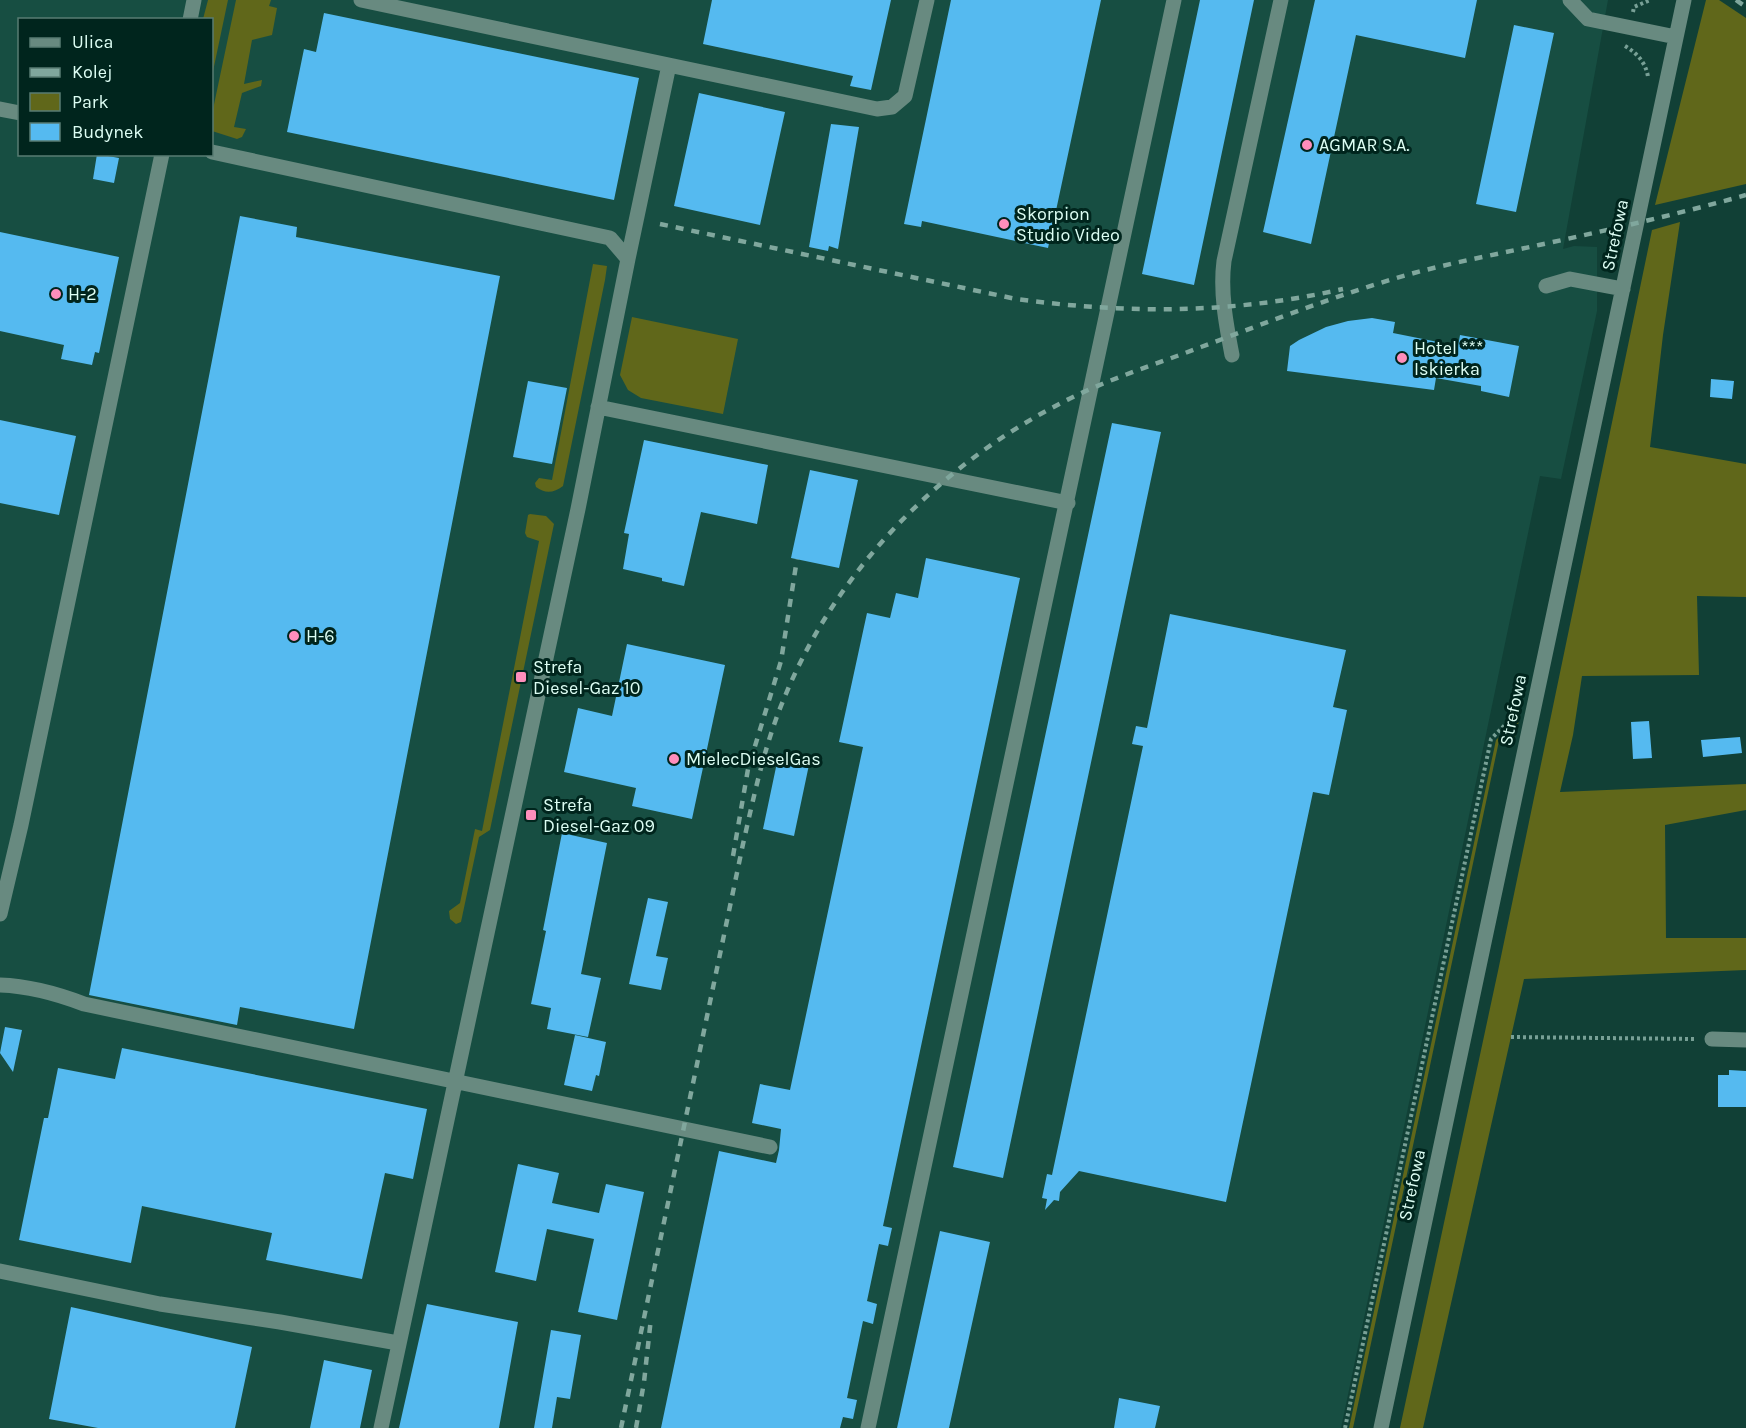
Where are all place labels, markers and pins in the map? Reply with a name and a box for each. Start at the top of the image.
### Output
place label: AGMAR S.A. [1319,134,1409,156]
marker: AGMAR S.A. [1300,138,1314,152]
place label: Skorpion Studio Video [1016,203,1120,246]
marker: Skorpion Studio Video [997,217,1011,231]
place label: H-2 [68,283,97,305]
marker: H-2 [49,287,63,301]
place label: Hotel *** Iskierka [1414,337,1483,380]
marker: Hotel *** Iskierka [1395,351,1409,365]
place label: H-6 [306,625,335,647]
marker: H-6 [287,629,301,643]
place label: Strefa Diesel-Gaz 10 [533,656,640,699]
marker: Strefa Diesel-Gaz 10 [514,670,528,684]
place label: MielecDieselGas [686,748,821,770]
marker: MielecDieselGas [667,752,681,766]
place label: Strefa Diesel-Gaz 09 [543,794,655,837]
marker: Strefa Diesel-Gaz 09 [524,808,538,822]

